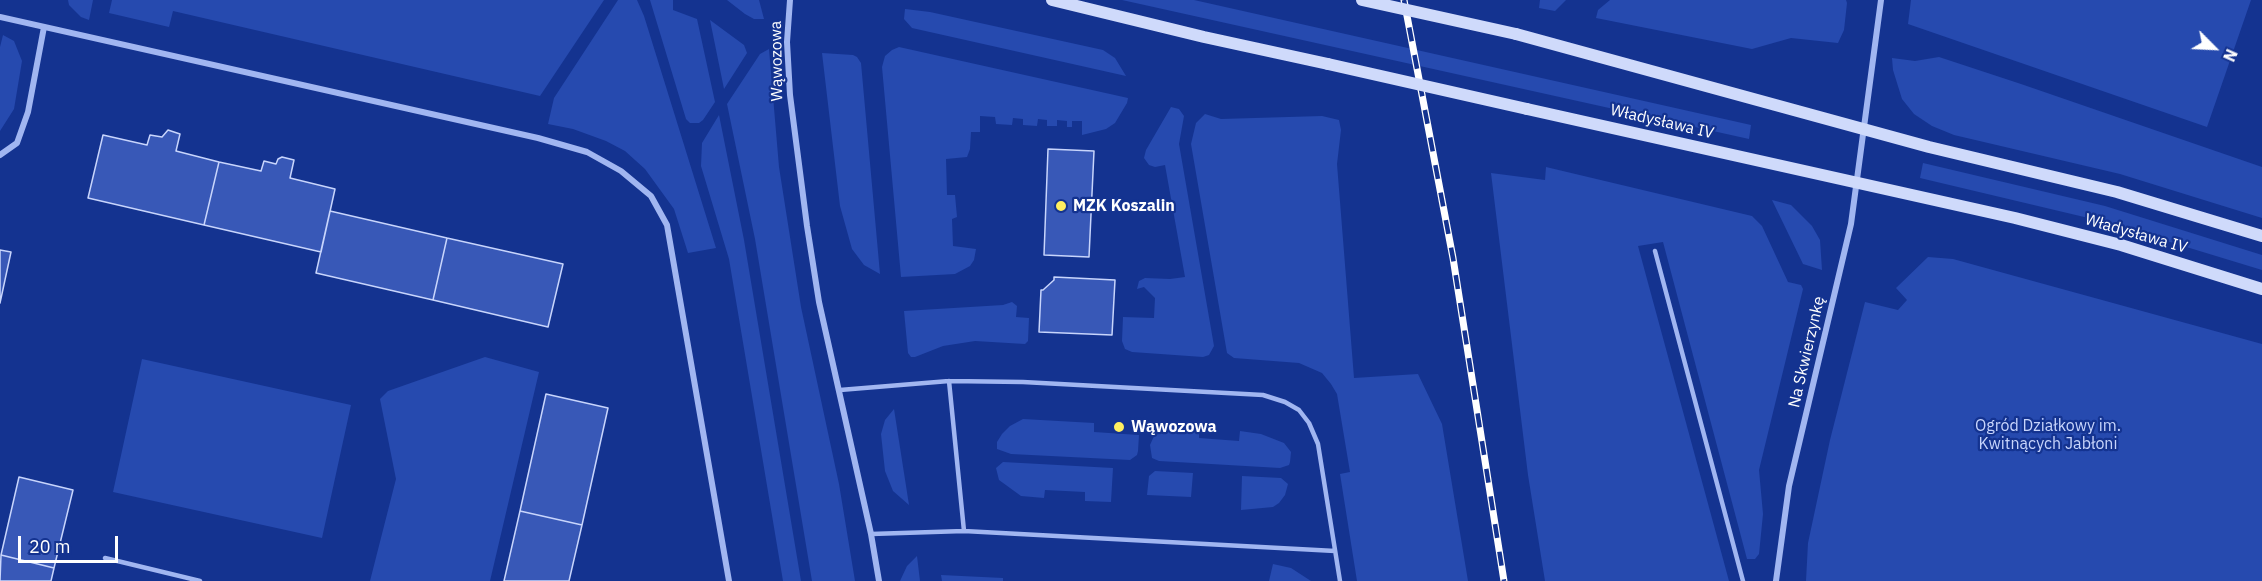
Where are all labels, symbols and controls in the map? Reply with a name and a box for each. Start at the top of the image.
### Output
north arrow [2184,18,2244,78]
street label: Wąwozowa [767,21,787,101]
text: N [2219,46,2242,65]
street label: Władysława IV [1608,101,1716,143]
place label: MZK Koszalin [1073,196,1175,216]
marker: MZK Koszalin [1054,199,1068,213]
street label: Władysława IV [2083,210,2189,258]
street label: Na Skwierzynkę [1785,294,1829,410]
park label: Ogród Działkowy im. Kwitnących Jabłoni [1975,416,2121,454]
place label: Wąwozowa [1131,417,1217,437]
marker: Wąwozowa [1112,420,1126,434]
scale bar [21,524,122,562]
text: 20 m [29,535,71,558]

